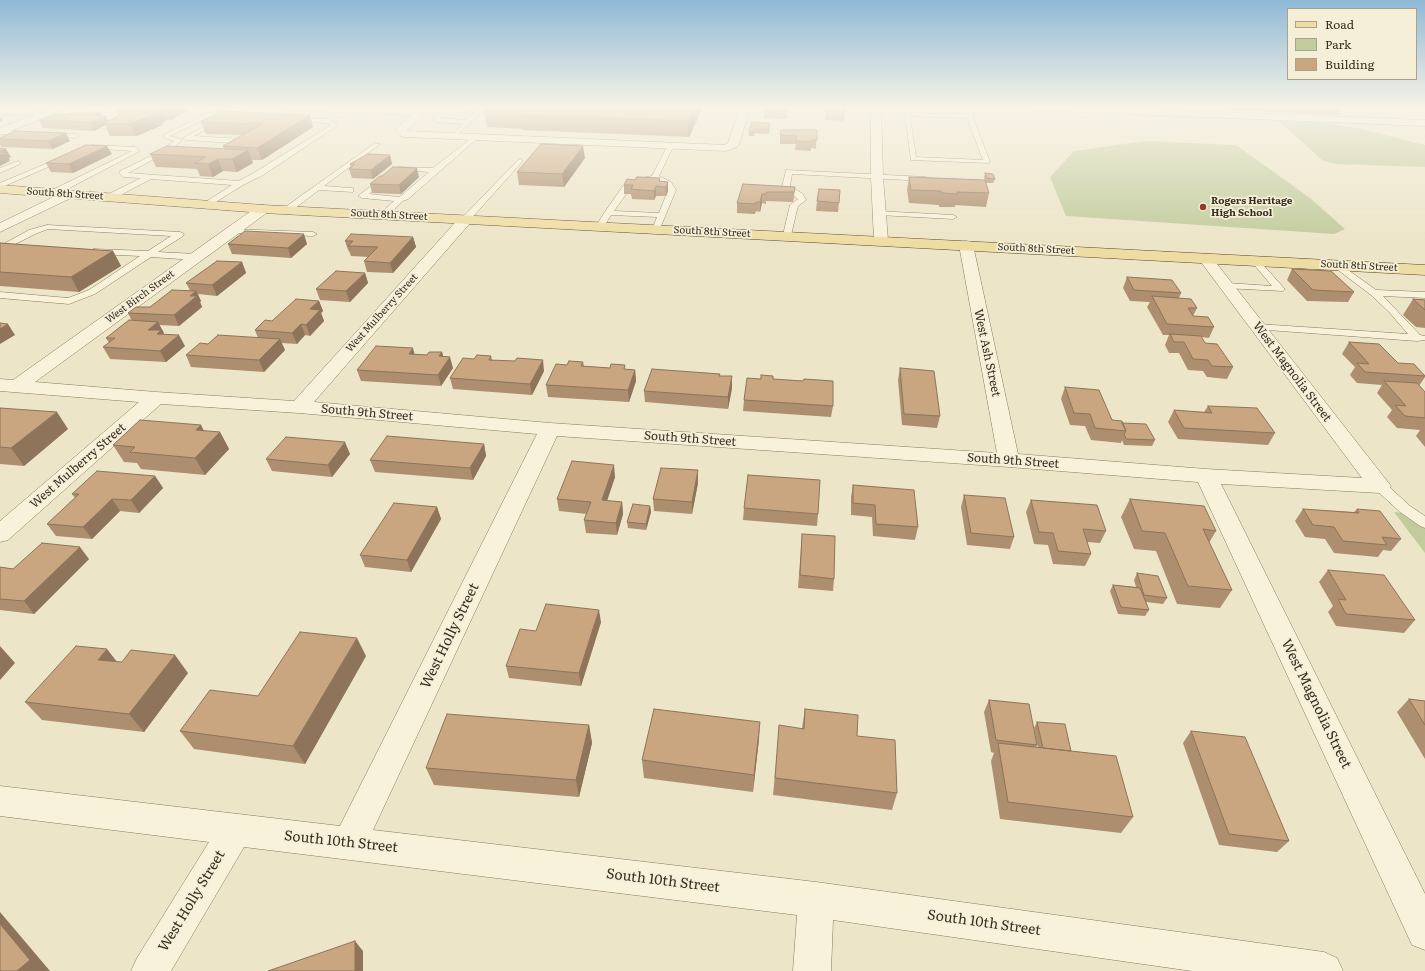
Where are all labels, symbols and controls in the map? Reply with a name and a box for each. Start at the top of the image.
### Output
legend [1287,8,1417,80]
text: Road [1325,15,1354,33]
text: Park [1325,35,1351,53]
text: Building [1325,55,1374,73]
street label: South 8th Street [26,185,104,203]
place label: Rogers Heritage High School [1211,195,1293,218]
marker: Rogers Heritage High School [1198,202,1208,212]
street label: South 8th Street [350,207,428,223]
street label: South 8th Street [673,224,751,240]
street label: South 8th Street [997,241,1075,257]
street label: South 8th Street [1320,258,1398,274]
street label: West Birch Street [103,268,177,326]
street label: West Mulberry Street [344,271,420,355]
street label: West Ash Street [971,308,1003,398]
street label: West Magnolia Street [1250,319,1334,425]
street label: South 9th Street [320,402,414,424]
street label: West Mulberry Street [27,421,129,511]
street label: South 9th Street [643,429,737,449]
street label: South 9th Street [966,451,1060,471]
street label: West Holly Street [417,581,483,691]
street label: West Magnolia Street [1277,637,1355,771]
street label: South 10th Street [283,828,399,856]
street label: West Holly Street [155,847,229,955]
street label: South 10th Street [605,866,721,896]
street label: South 10th Street [926,907,1042,939]

